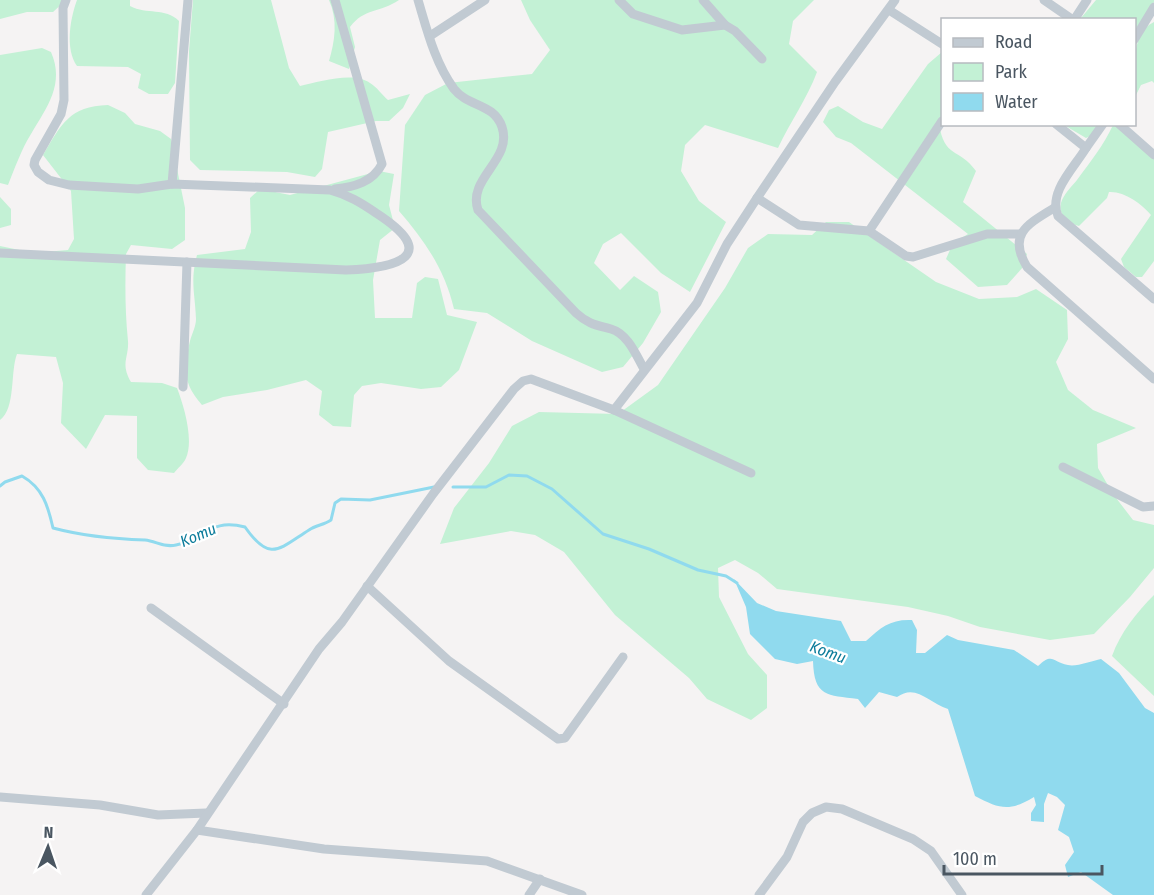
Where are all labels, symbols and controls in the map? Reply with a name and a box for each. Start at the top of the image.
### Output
legend [941,18,1136,126]
text: Road [995,31,1032,53]
text: Park [995,61,1028,83]
text: Water [995,91,1038,113]
water label: Komu [177,519,219,551]
water label: Komu [807,637,849,667]
north arrow [18,817,78,877]
text: N [43,823,54,842]
scale bar [944,838,1102,876]
text: 100 m [953,848,997,870]

